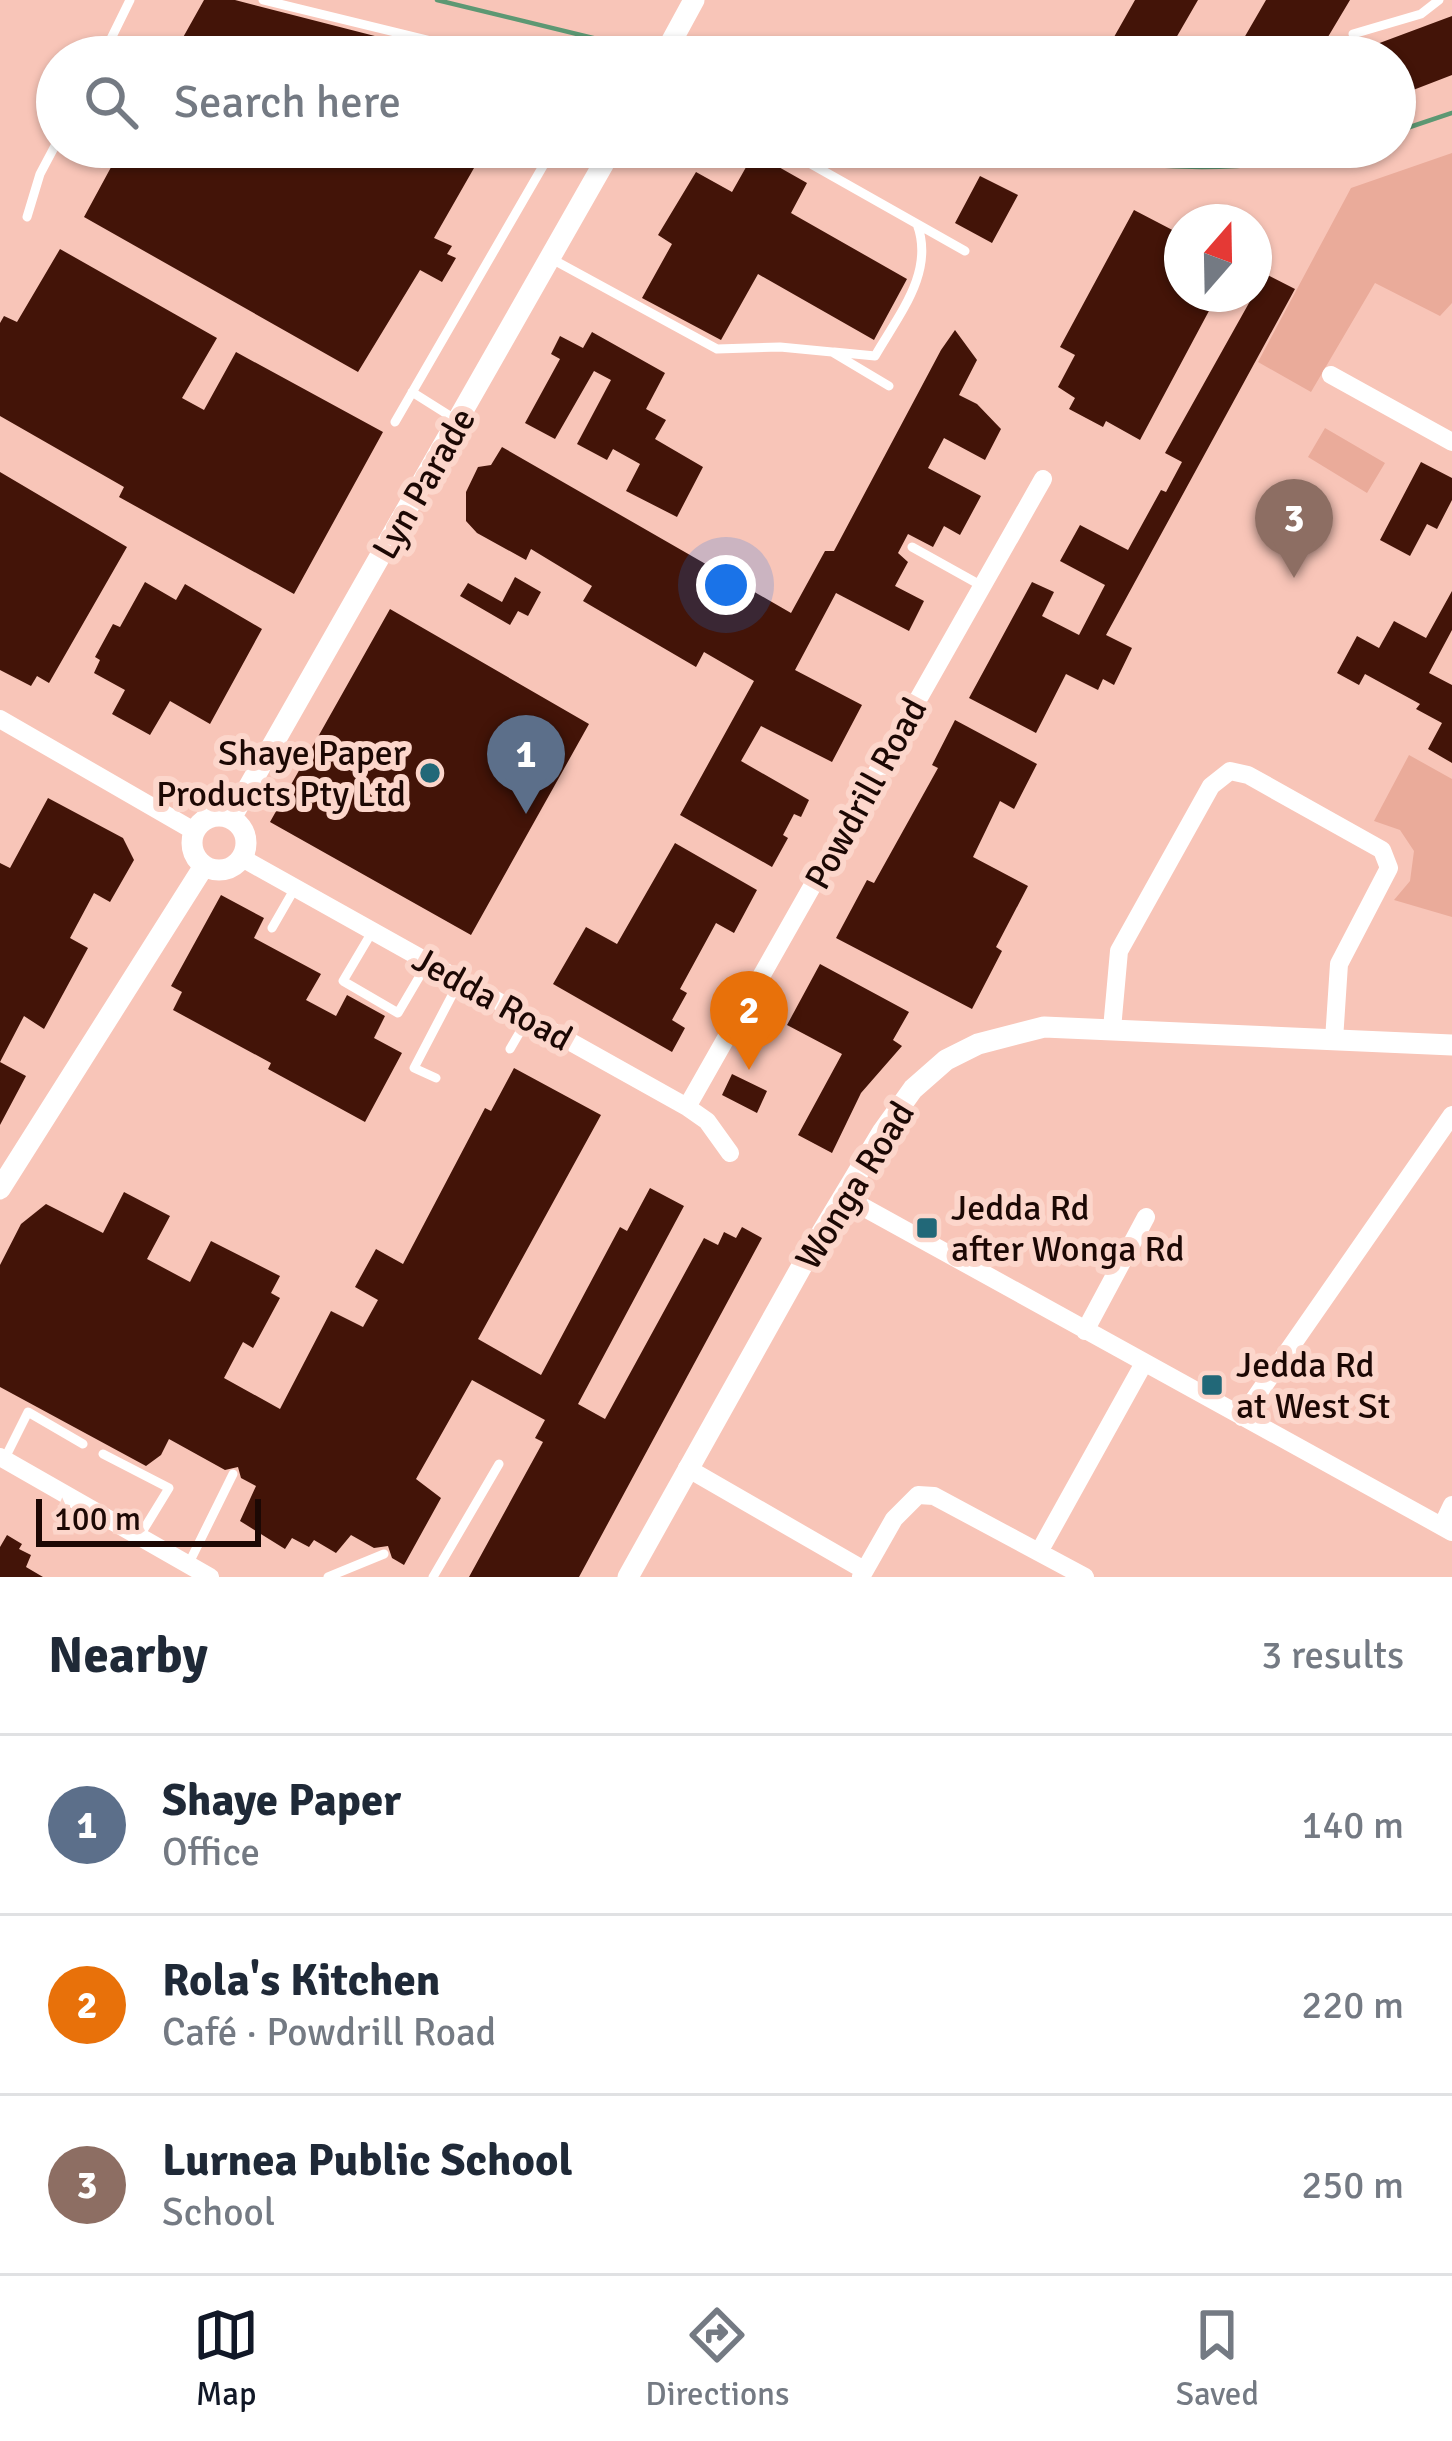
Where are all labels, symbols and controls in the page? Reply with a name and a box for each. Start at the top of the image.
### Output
search box [36,36,1416,168]
icon: search [78,69,144,135]
text: Search here [174,75,401,130]
north arrow [1164,204,1272,312]
street label: Lyn Parade [363,400,486,568]
pin: 3 [1255,479,1333,578]
your location [696,555,756,615]
street label: Powdrill Road [795,690,937,897]
pin: 1 [487,715,565,814]
place label: Shaye Paper Products Pty Ltd [156,731,407,817]
marker: Shaye Paper Products Pty Ltd [417,760,443,786]
street label: Jedda Road [405,937,580,1062]
pin: 2 [710,971,788,1070]
street label: Wonga Road [786,1093,925,1278]
place label: Jedda Rd after Wonga Rd [951,1186,1185,1272]
marker: Jedda Rd after Wonga Rd [914,1215,940,1241]
place label: Jedda Rd at West St [1236,1343,1390,1429]
marker: Jedda Rd at West St [1199,1372,1225,1398]
scale bar [36,1493,261,1546]
text: 100 m [54,1499,141,1540]
text: Nearby [48,1624,208,1687]
text: 3 results [1261,1631,1404,1679]
text: Shaye Paper [162,1773,401,1828]
text: 1 [76,1801,98,1849]
text: 140 m [1301,1801,1404,1849]
text: Office [162,1828,260,1876]
text: Rola's Kitchen [162,1953,440,2008]
text: 2 [76,1981,98,2029]
text: 220 m [1301,1981,1404,2029]
text: Café · Powdrill Road [162,2008,496,2056]
text: Lurnea Public School [162,2133,572,2188]
text: 3 [76,2161,98,2209]
text: 250 m [1301,2161,1404,2209]
text: School [162,2188,275,2236]
tab: Map [193,2302,259,2415]
tab: Directions [645,2302,790,2415]
tab: Saved [1176,2302,1259,2415]

